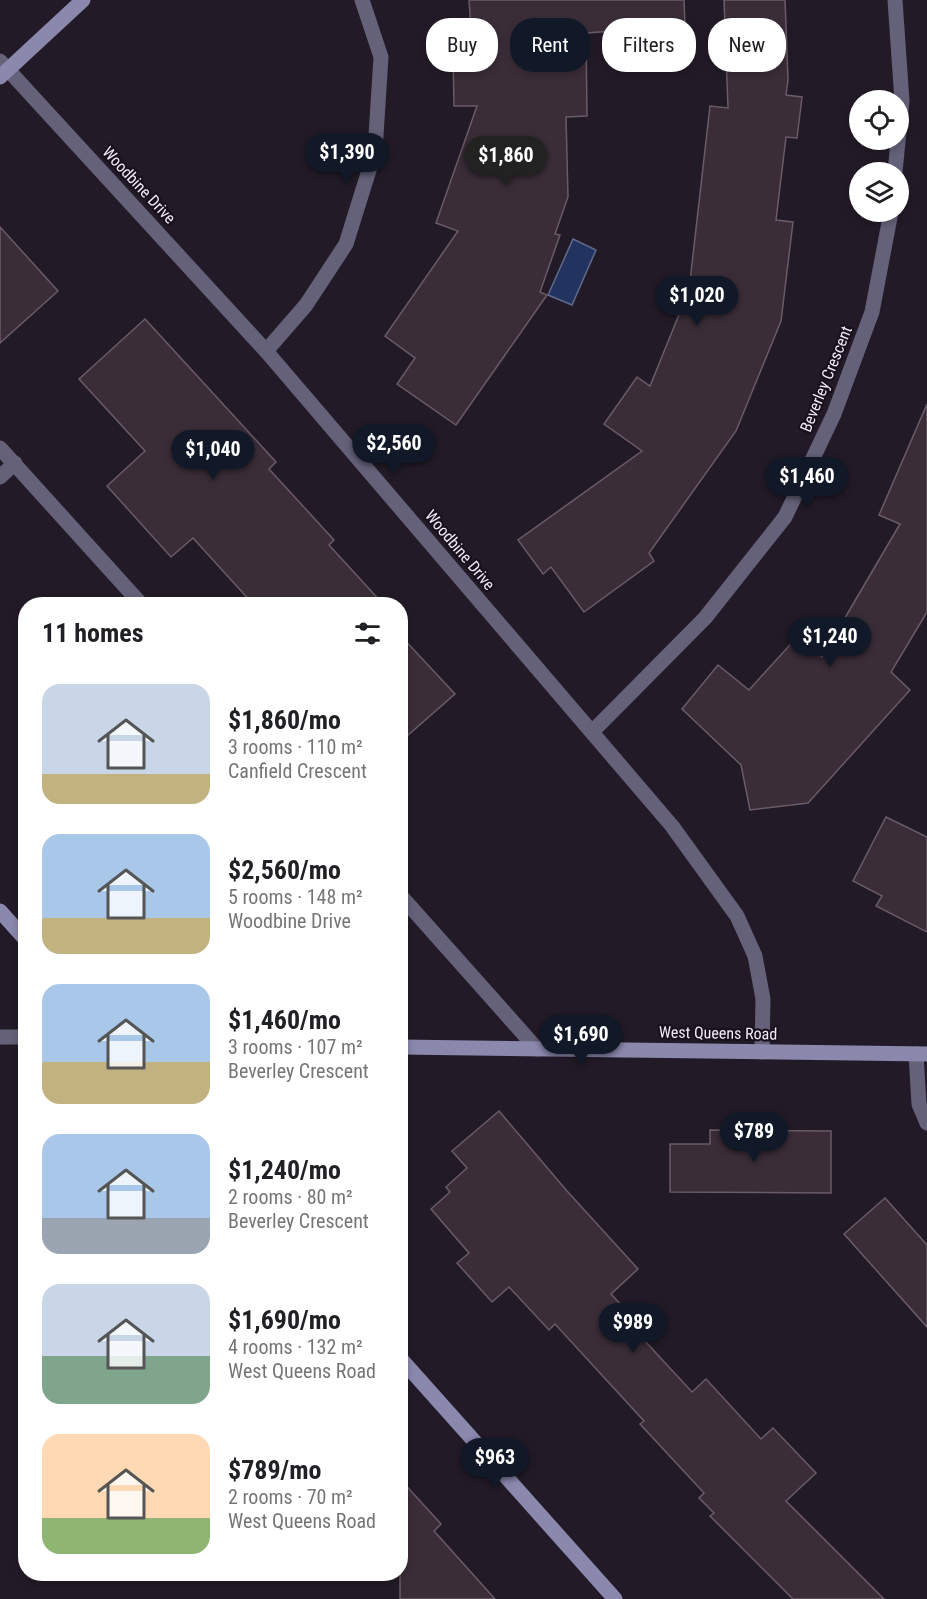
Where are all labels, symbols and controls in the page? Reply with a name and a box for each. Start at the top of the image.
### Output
chip: Buy [426,18,498,72]
chip: Rent [510,18,590,72]
chip: Filters [602,18,696,72]
chip: New [708,18,786,72]
map controls [849,90,909,222]
button: locate [849,90,909,150]
pin: $1,390 [298,133,396,184]
pin: $1,860 [457,136,555,187]
text: $1,390 [319,140,375,164]
street label: Woodbine Drive [99,143,179,227]
text: $1,860 [478,143,534,167]
button: layers [849,162,909,222]
pin: $1,020 [648,276,746,327]
text: $1,020 [669,283,725,307]
street label: Beverley Crescent [796,323,856,435]
pin: $2,560 [345,424,443,475]
pin: $1,040 [164,430,262,481]
text: $2,560 [366,431,422,455]
text: $1,040 [185,437,241,461]
pin: $1,460 [758,457,856,508]
text: $1,460 [779,464,835,488]
street label: Woodbine Drive [421,506,499,594]
icon: filters [351,617,384,650]
pin: $1,240 [781,617,879,668]
text: 11 homes [42,618,144,648]
text: $1,240 [802,624,858,648]
text: $1,860/mo [228,705,341,735]
icon: home [90,708,162,780]
text: 3 rooms · 110 m² [228,735,363,759]
text: Canfield Crescent [228,759,367,783]
text: $2,560/mo [228,855,341,885]
icon: home [90,858,162,930]
text: 5 rooms · 148 m² [228,885,363,909]
text: Woodbine Drive [228,909,351,933]
text: $1,460/mo [228,1005,341,1035]
icon: home [90,1008,162,1080]
pin: $1,690 [532,1015,630,1066]
text: $1,690 [553,1022,609,1046]
street label: West Queens Road [659,1022,777,1044]
text: 3 rooms · 107 m² [228,1035,363,1059]
text: Beverley Crescent [228,1059,369,1083]
pin: $789 [718,1112,790,1163]
text: $789 [734,1119,774,1143]
text: $1,240/mo [228,1155,341,1185]
icon: home [90,1158,162,1230]
text: 2 rooms · 80 m² [228,1185,353,1209]
text: Beverley Crescent [228,1209,369,1233]
pin: $989 [597,1303,669,1354]
text: $1,690/mo [228,1305,341,1335]
icon: home [90,1308,162,1380]
text: $989 [613,1310,653,1334]
text: 4 rooms · 132 m² [228,1335,363,1359]
text: West Queens Road [228,1359,376,1383]
pin: $963 [459,1438,531,1489]
text: $963 [475,1445,515,1469]
text: $789/mo [228,1455,321,1485]
icon: home [90,1458,162,1530]
text: 2 rooms · 70 m² [228,1485,353,1509]
text: West Queens Road [228,1509,376,1533]

